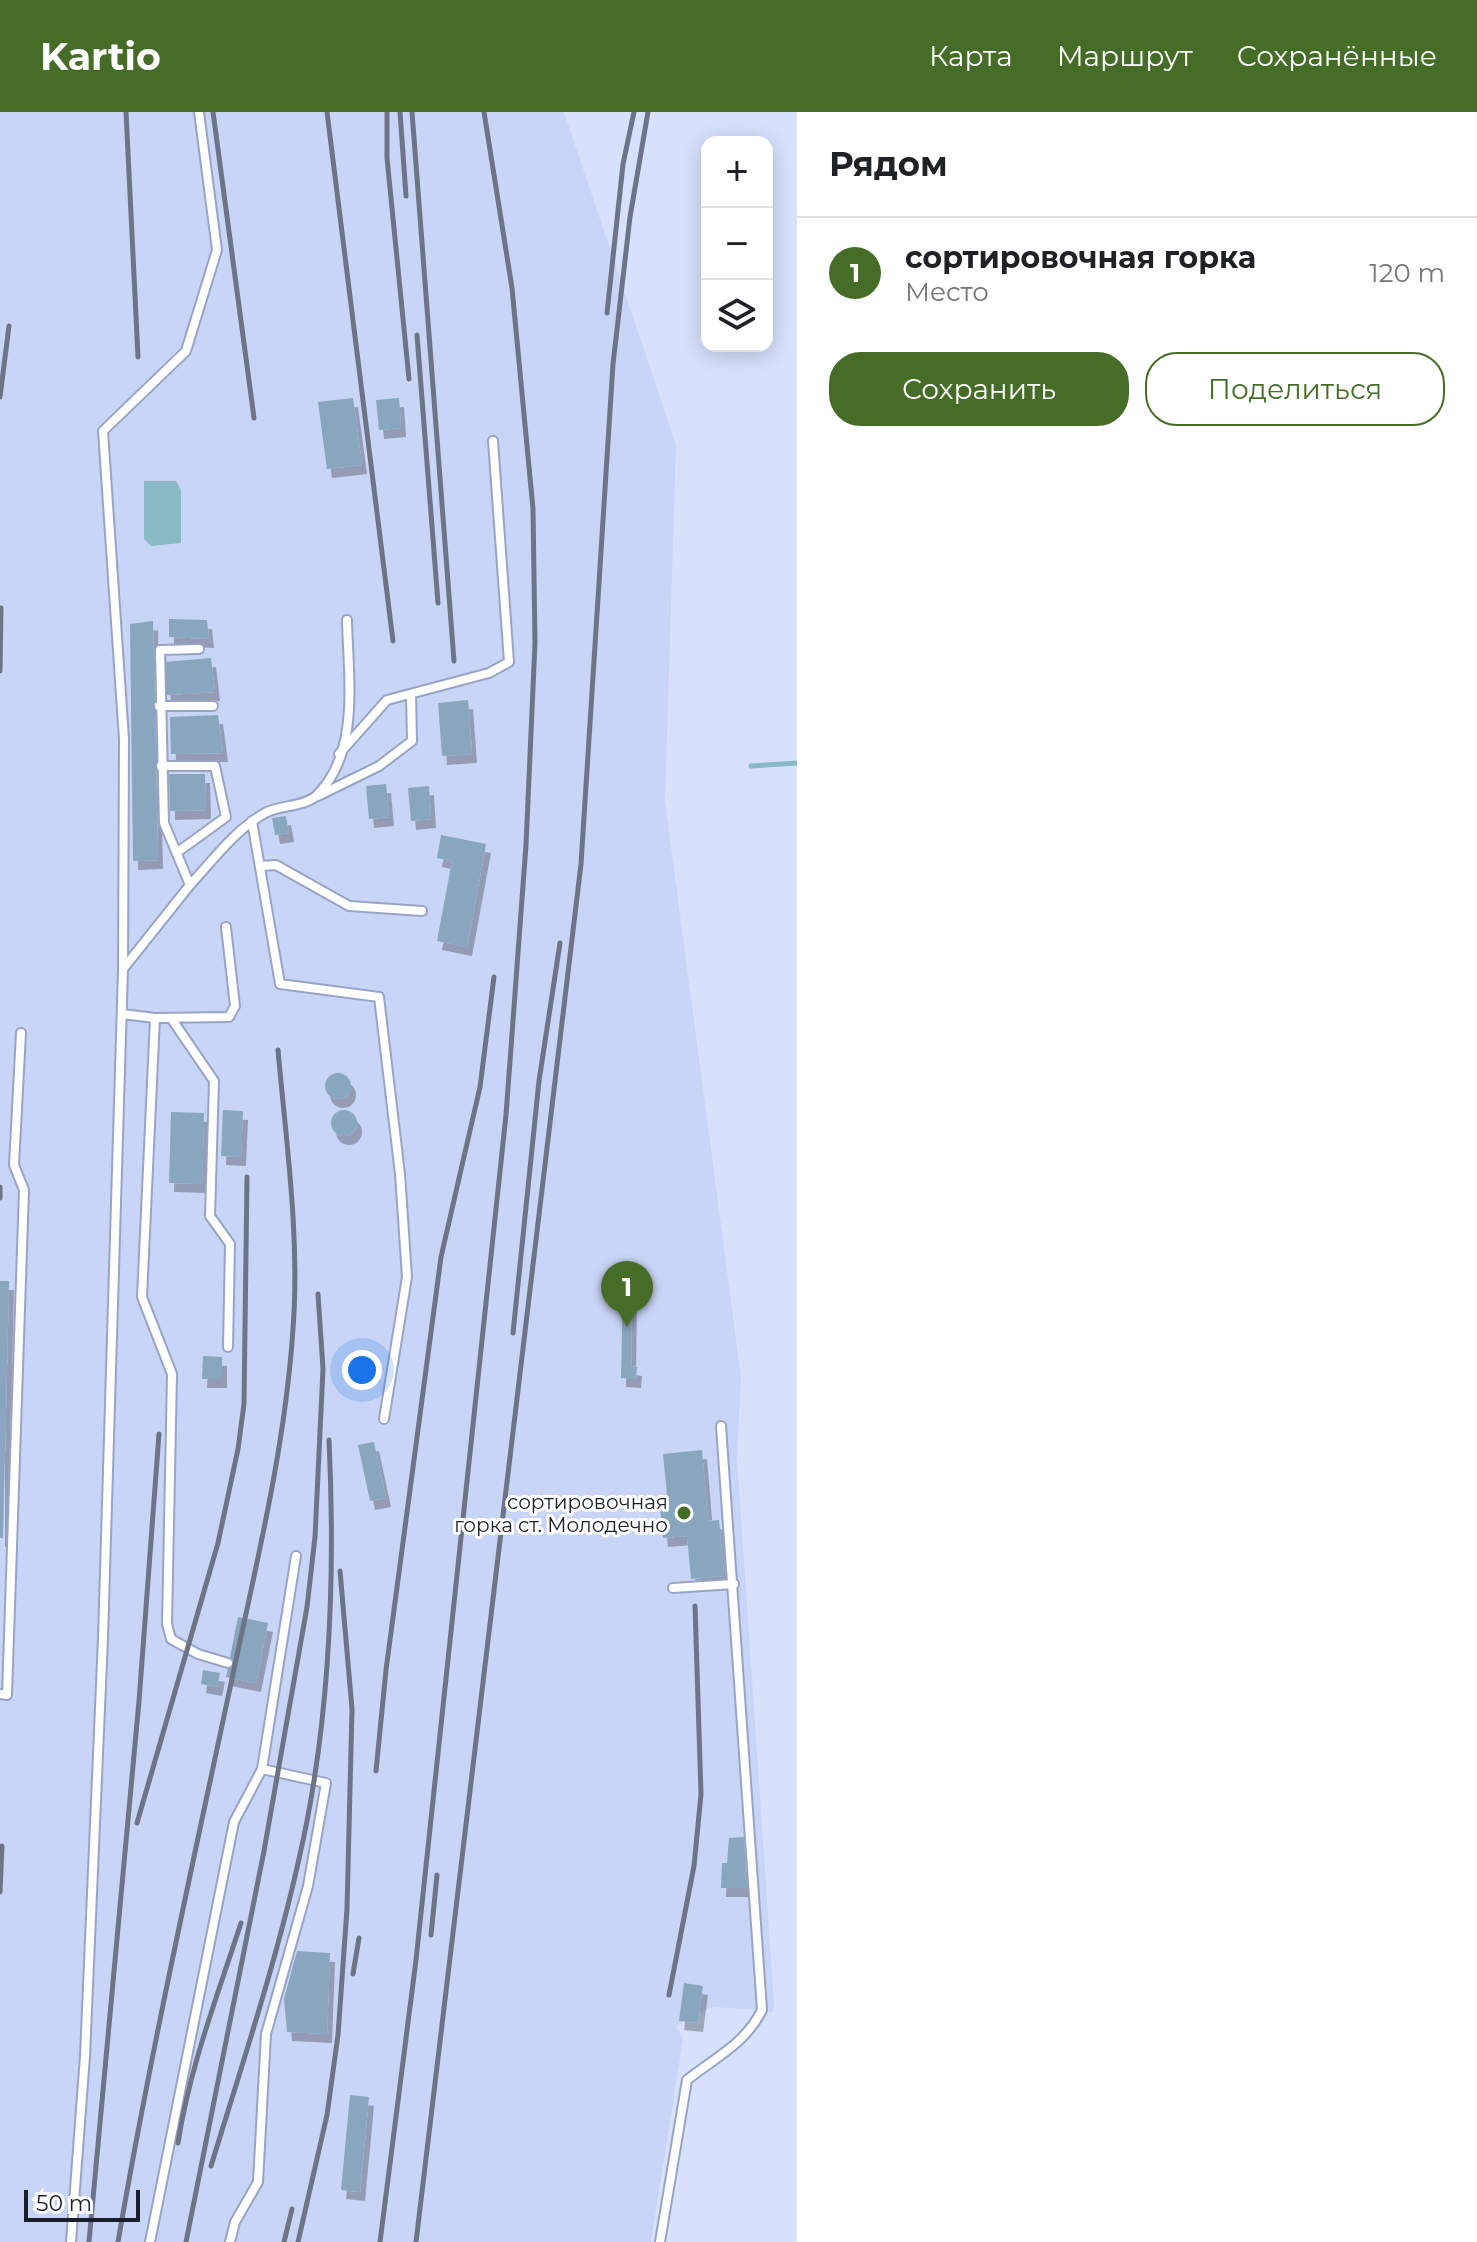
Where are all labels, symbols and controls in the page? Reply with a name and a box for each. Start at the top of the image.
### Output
text: Kartio [40,33,161,80]
text: Карта [929,39,1013,73]
text: Маршрут [1057,39,1193,73]
text: Сохранённые [1237,39,1437,73]
map controls [701,136,773,352]
button: + [701,136,773,208]
text: Рядом [829,143,948,185]
button: − [701,208,773,280]
text: сортировочная горка [905,239,1256,276]
text: 1 [850,257,860,289]
text: 120 m [1369,257,1445,289]
text: Место [905,276,989,308]
button: layers [701,280,773,352]
button: Сохранить [829,352,1129,426]
button: Поделиться [1145,352,1445,426]
pin: 1 [601,1261,653,1327]
your location [342,1350,382,1390]
place label: сортировочная горка ст. Молодечно [454,1490,668,1537]
marker: сортировочная горка ст. Молодечно [675,1504,693,1522]
scale bar [24,2186,140,2222]
text: 50 m [36,2190,92,2217]

